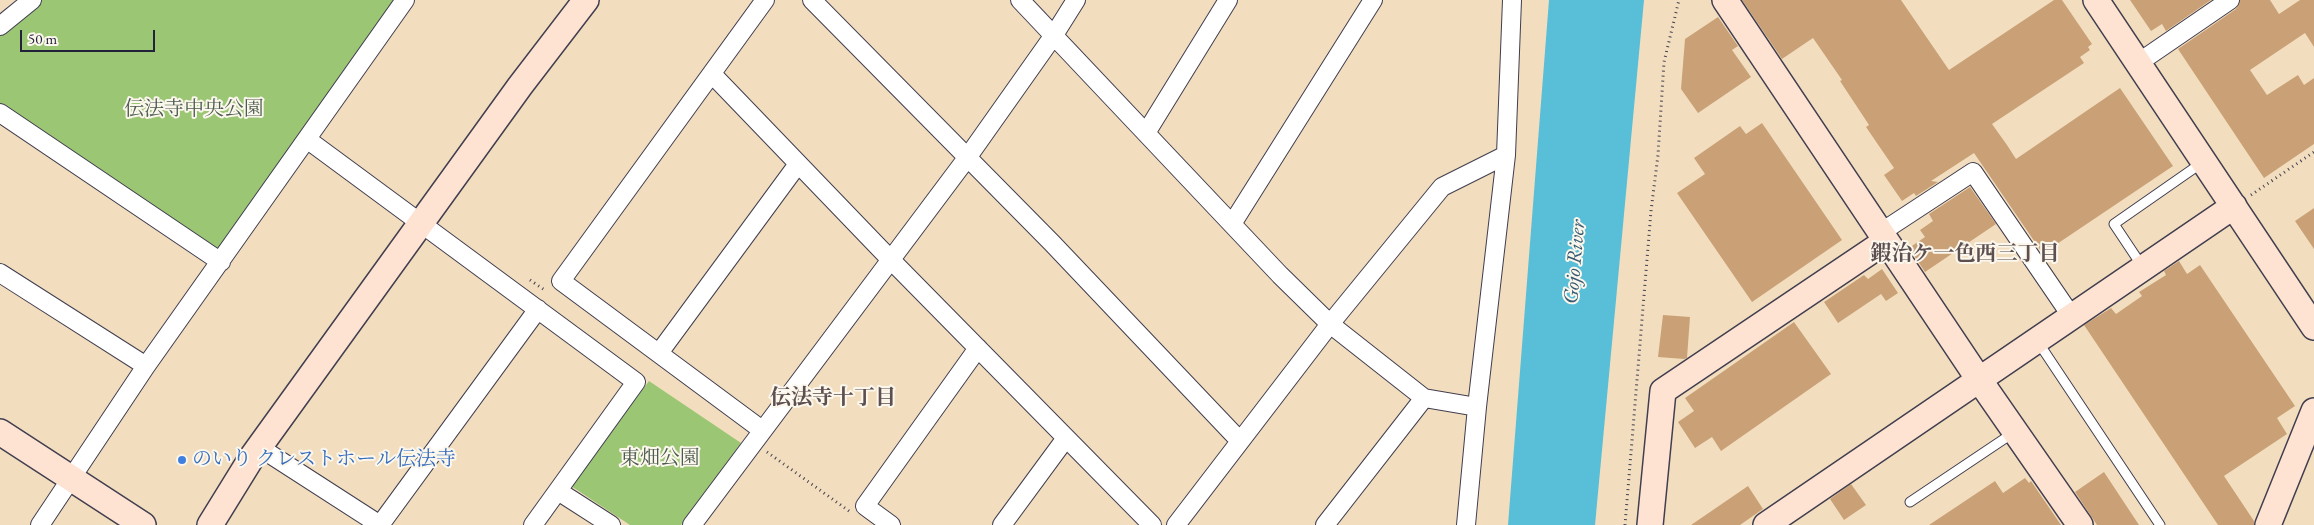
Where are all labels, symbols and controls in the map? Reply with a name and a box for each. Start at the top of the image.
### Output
scale bar [22,20,158,52]
text: 50 m [28,29,57,48]
park label: 伝法寺中央公園 [124,98,264,122]
water label: Gojo River [1559,219,1591,305]
district label: 鍜治ケ一色西三丁目 [1871,241,2059,267]
district label: 伝法寺十丁目 [770,385,896,411]
park label: 東畑公園 [620,447,700,471]
place label: のいり クレストホール伝法寺 [192,448,456,472]
marker: のいり クレストホール伝法寺 [176,454,188,466]

